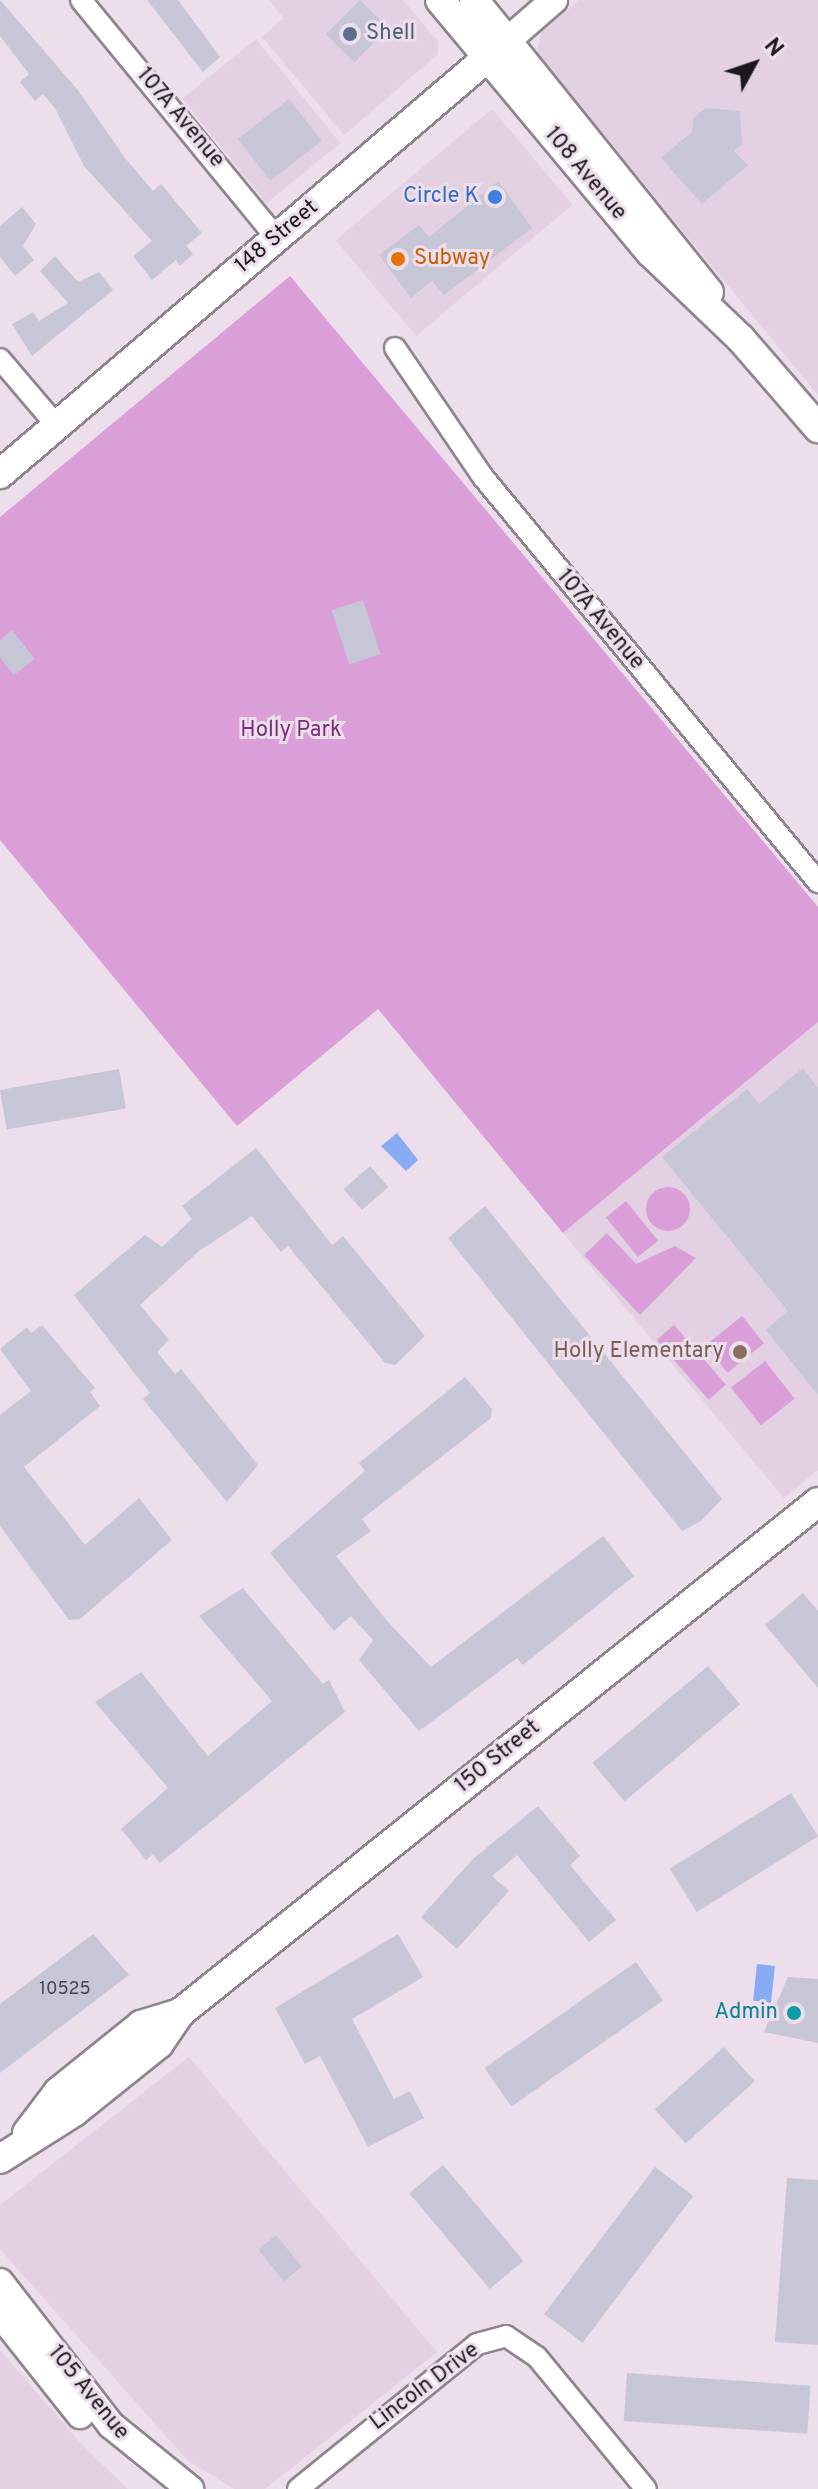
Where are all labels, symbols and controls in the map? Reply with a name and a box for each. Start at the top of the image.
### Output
place label: Shell [366,21,415,47]
north arrow [714,24,794,104]
marker: Shell [341,25,359,43]
text: N [757,34,788,63]
street label: 107A Avenue [130,62,230,174]
street label: 108 Avenue [538,122,632,226]
place label: Circle K [403,184,479,210]
marker: Circle K [486,188,504,206]
street label: 148 Street [230,195,324,279]
place label: Subway [414,246,490,272]
marker: Subway [389,250,407,268]
street label: 107A Avenue [550,564,650,676]
park label: Holly Park [240,718,342,744]
place label: Holly Elementary [554,1339,724,1365]
marker: Holly Elementary [731,1343,749,1361]
street label: 150 Street [450,1715,546,1799]
house number: 10525 [39,1979,91,2001]
place label: Admin [714,2000,778,2026]
marker: Admin [785,2004,803,2022]
street label: Lincoln Drive [365,2337,485,2437]
street label: 105 Avenue [42,2340,134,2446]

